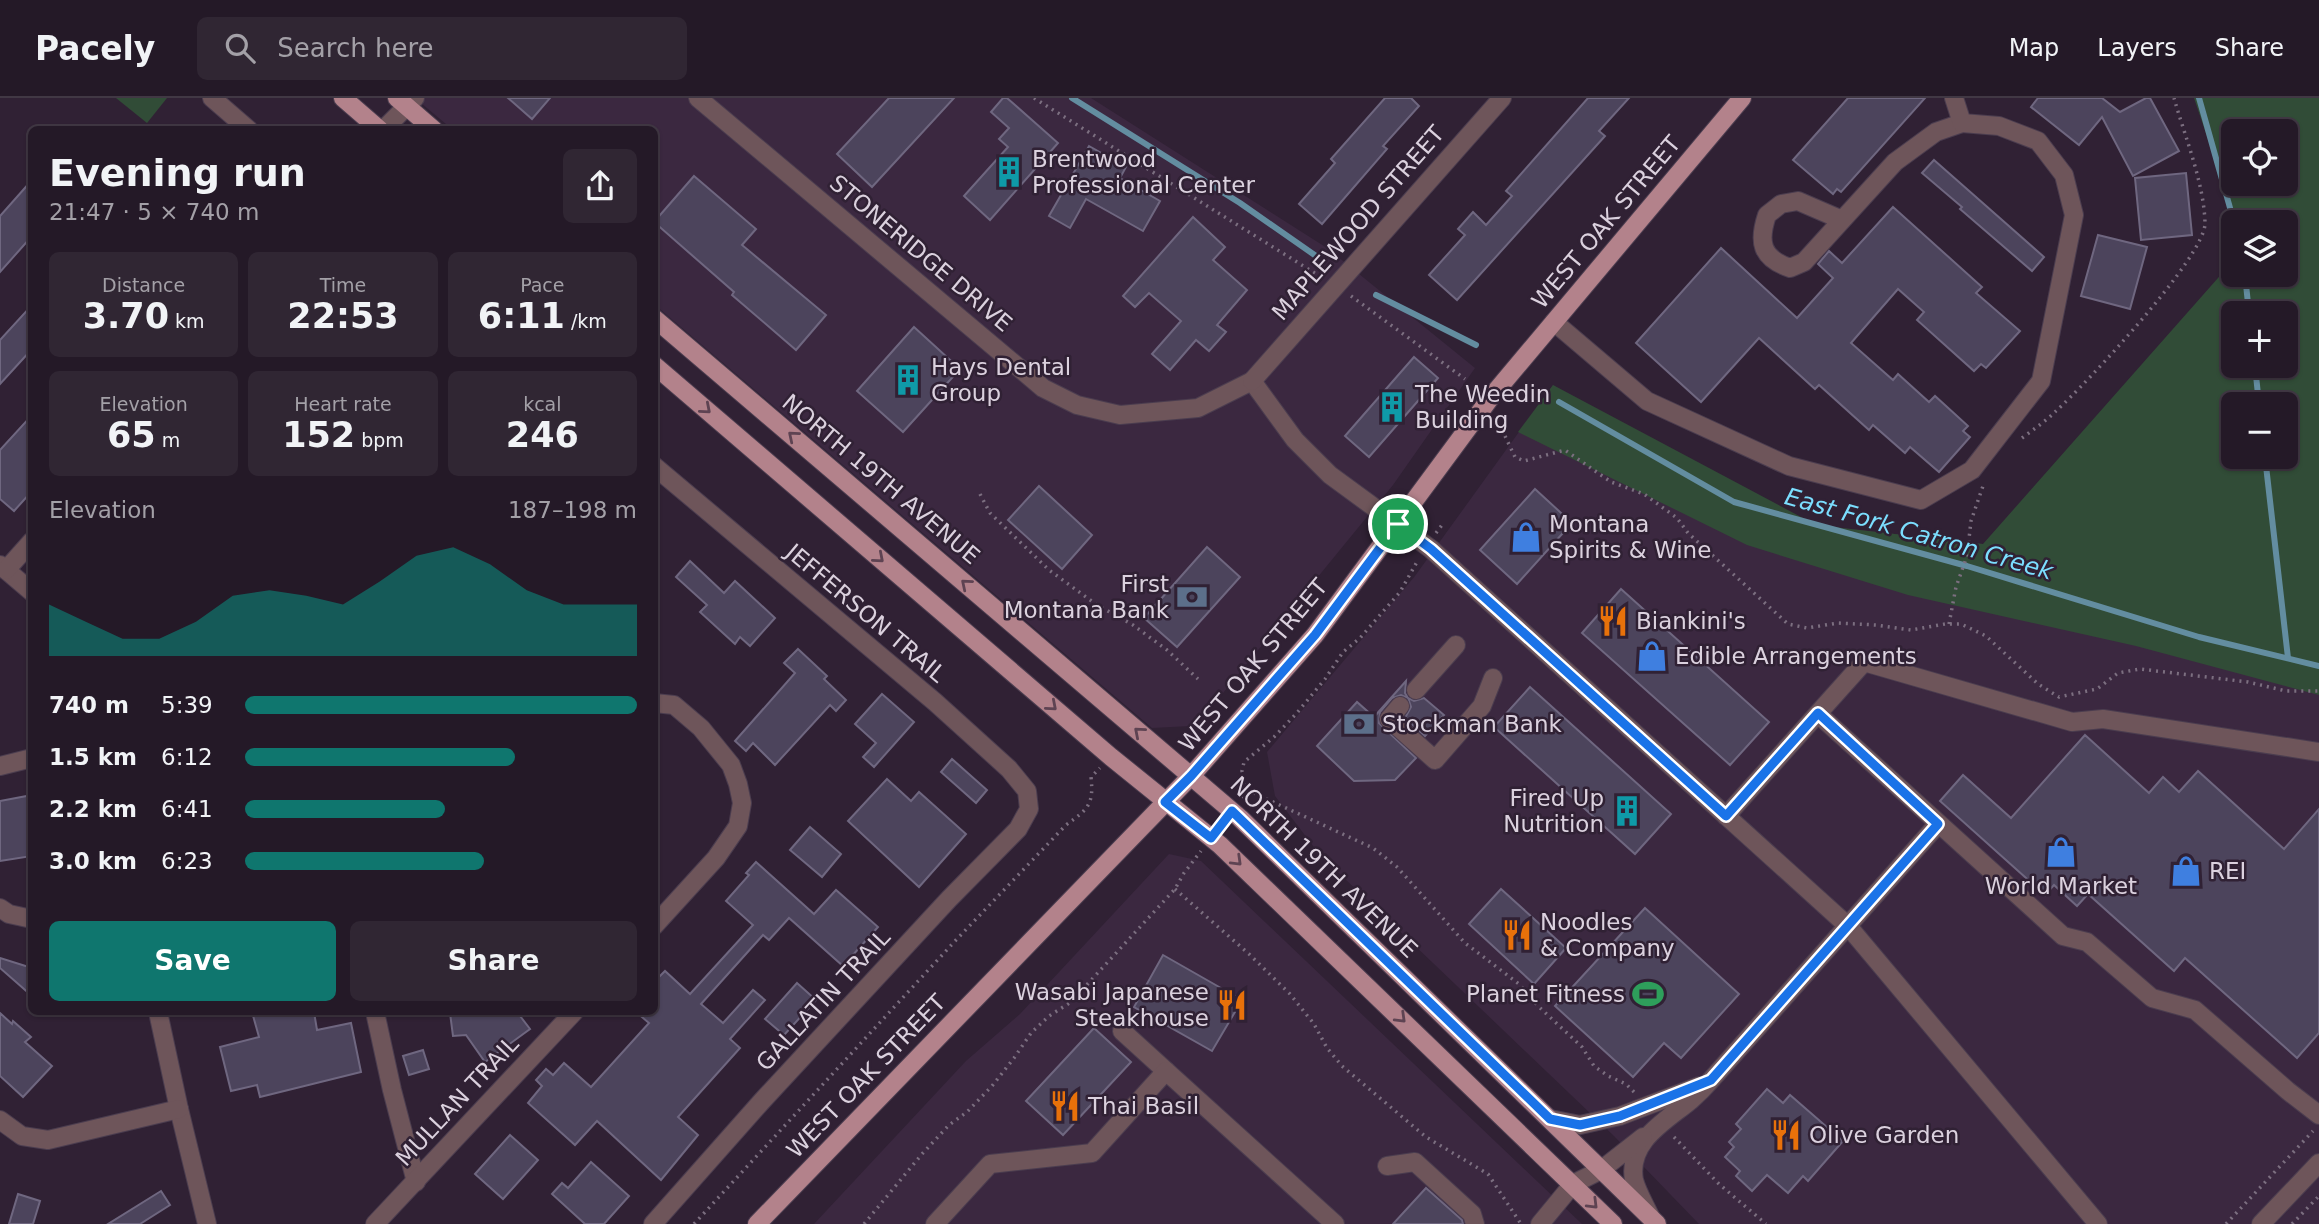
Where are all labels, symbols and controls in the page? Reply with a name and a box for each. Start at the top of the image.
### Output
search box [197,17,687,80]
text: Pacely [35,29,155,68]
icon: search [221,29,259,67]
text: Search here [277,33,434,63]
text: Map [2009,34,2059,62]
text: Layers [2097,34,2177,62]
text: Share [2215,34,2284,62]
map controls [2221,119,2298,469]
button: locate [2221,119,2298,196]
street label: MAPLEWOOD STREET [1267,120,1450,325]
street label: WEST OAK STREET [1526,130,1686,313]
place label: Brentwood Professional Center [1032,146,1255,198]
button: share [563,149,637,223]
text: Evening run [49,151,306,195]
building icon: Brentwood Professional Center [992,155,1026,189]
street label: STONERIDGE DRIVE [825,169,1017,337]
text: 21:47 · 5 × 740 m [49,199,259,225]
button: layers [2221,210,2298,287]
text: Distance [102,274,185,296]
text: Time [320,274,366,296]
text: Pace [520,274,565,296]
text: 3.70 [83,296,169,336]
text: 22:53 [287,296,399,336]
text: 6:11 [478,296,565,336]
button: + [2221,301,2298,378]
text: km [169,310,205,332]
text: /km [565,310,607,332]
place label: Hays Dental Group [931,354,1071,406]
building icon: Hays Dental Group [891,363,925,397]
place label: The Weedin Building [1414,381,1550,433]
street label: NORTH 19TH AVENUE [777,389,985,569]
building icon: The Weedin Building [1375,390,1409,424]
button: − [2221,392,2298,469]
text: Elevation [100,393,188,415]
text: Heart rate [294,393,392,415]
text: kcal [523,393,562,415]
one-way arrow [698,401,711,413]
text: 65 [107,415,156,455]
text: 152 [282,415,355,455]
text: 246 [506,415,579,455]
text: m [156,429,180,451]
text: bpm [355,429,404,451]
one-way arrow [788,432,801,444]
water label: East Fork Catron Creek [1782,482,2057,586]
pin [1368,494,1428,554]
text: Elevation [49,497,156,523]
text: 187–198 m [508,497,637,523]
icon: arrive [1379,505,1417,543]
place label: Montana Spirits & Wine [1549,511,1711,563]
shop icon: Montana Spirits & Wine [1509,520,1543,554]
street label: JEFFERSON TRAIL [780,537,951,687]
one-way arrow [871,550,884,562]
place label: First Montana Bank [1004,571,1170,623]
street label: WEST OAK STREET [1173,573,1333,756]
one-way arrow [961,580,974,592]
bank icon: First Montana Bank [1175,580,1209,614]
restaurant icon: Biankini's [1596,604,1630,638]
place label: Biankini's [1636,608,1746,634]
shop icon: Edible Arrangements [1635,639,1669,673]
place label: Edible Arrangements [1675,643,1917,669]
text: 740 m [49,692,129,718]
text: 5:39 [161,692,213,718]
one-way arrow [1043,698,1056,710]
bank icon: Stockman Bank [1342,707,1376,741]
place label: Stockman Bank [1382,711,1562,737]
one-way arrow [1134,728,1147,740]
text: 1.5 km [49,744,137,770]
text: 6:12 [161,744,213,770]
street label: NORTH 19TH AVENUE [1225,771,1423,963]
place label: Fired Up Nutrition [1503,785,1604,837]
building icon: Fired Up Nutrition [1610,794,1644,828]
text: 2.2 km [49,796,137,822]
text: 6:41 [161,796,213,822]
shop icon: World Market [2044,835,2078,869]
text: 3.0 km [49,848,137,874]
text: 6:23 [161,848,213,874]
one-way arrow [1229,853,1242,865]
shop icon: REI [2169,854,2203,888]
place label: REI [2209,858,2246,884]
place label: World Market [1985,873,2137,899]
place label: Noodles & Company [1540,909,1675,961]
restaurant icon: Noodles & Company [1500,918,1534,952]
button: Save [49,921,336,1001]
button: Share [350,921,637,1001]
street label: GALLATIN TRAIL [751,924,895,1076]
sports icon: Planet Fitness [1631,977,1665,1011]
place label: Wasabi Japanese Steakhouse [1015,979,1209,1031]
place label: Planet Fitness [1466,981,1625,1007]
street label: WEST OAK STREET [781,988,951,1163]
restaurant icon: Wasabi Japanese Steakhouse [1215,988,1249,1022]
one-way arrow [1393,1010,1406,1023]
street label: MULLAN TRAIL [390,1031,524,1171]
restaurant icon: Thai Basil [1048,1089,1082,1123]
place label: Thai Basil [1087,1093,1199,1119]
restaurant icon: Olive Garden [1769,1118,1803,1152]
place label: Olive Garden [1809,1122,1959,1148]
one-way arrow [1585,1196,1598,1209]

